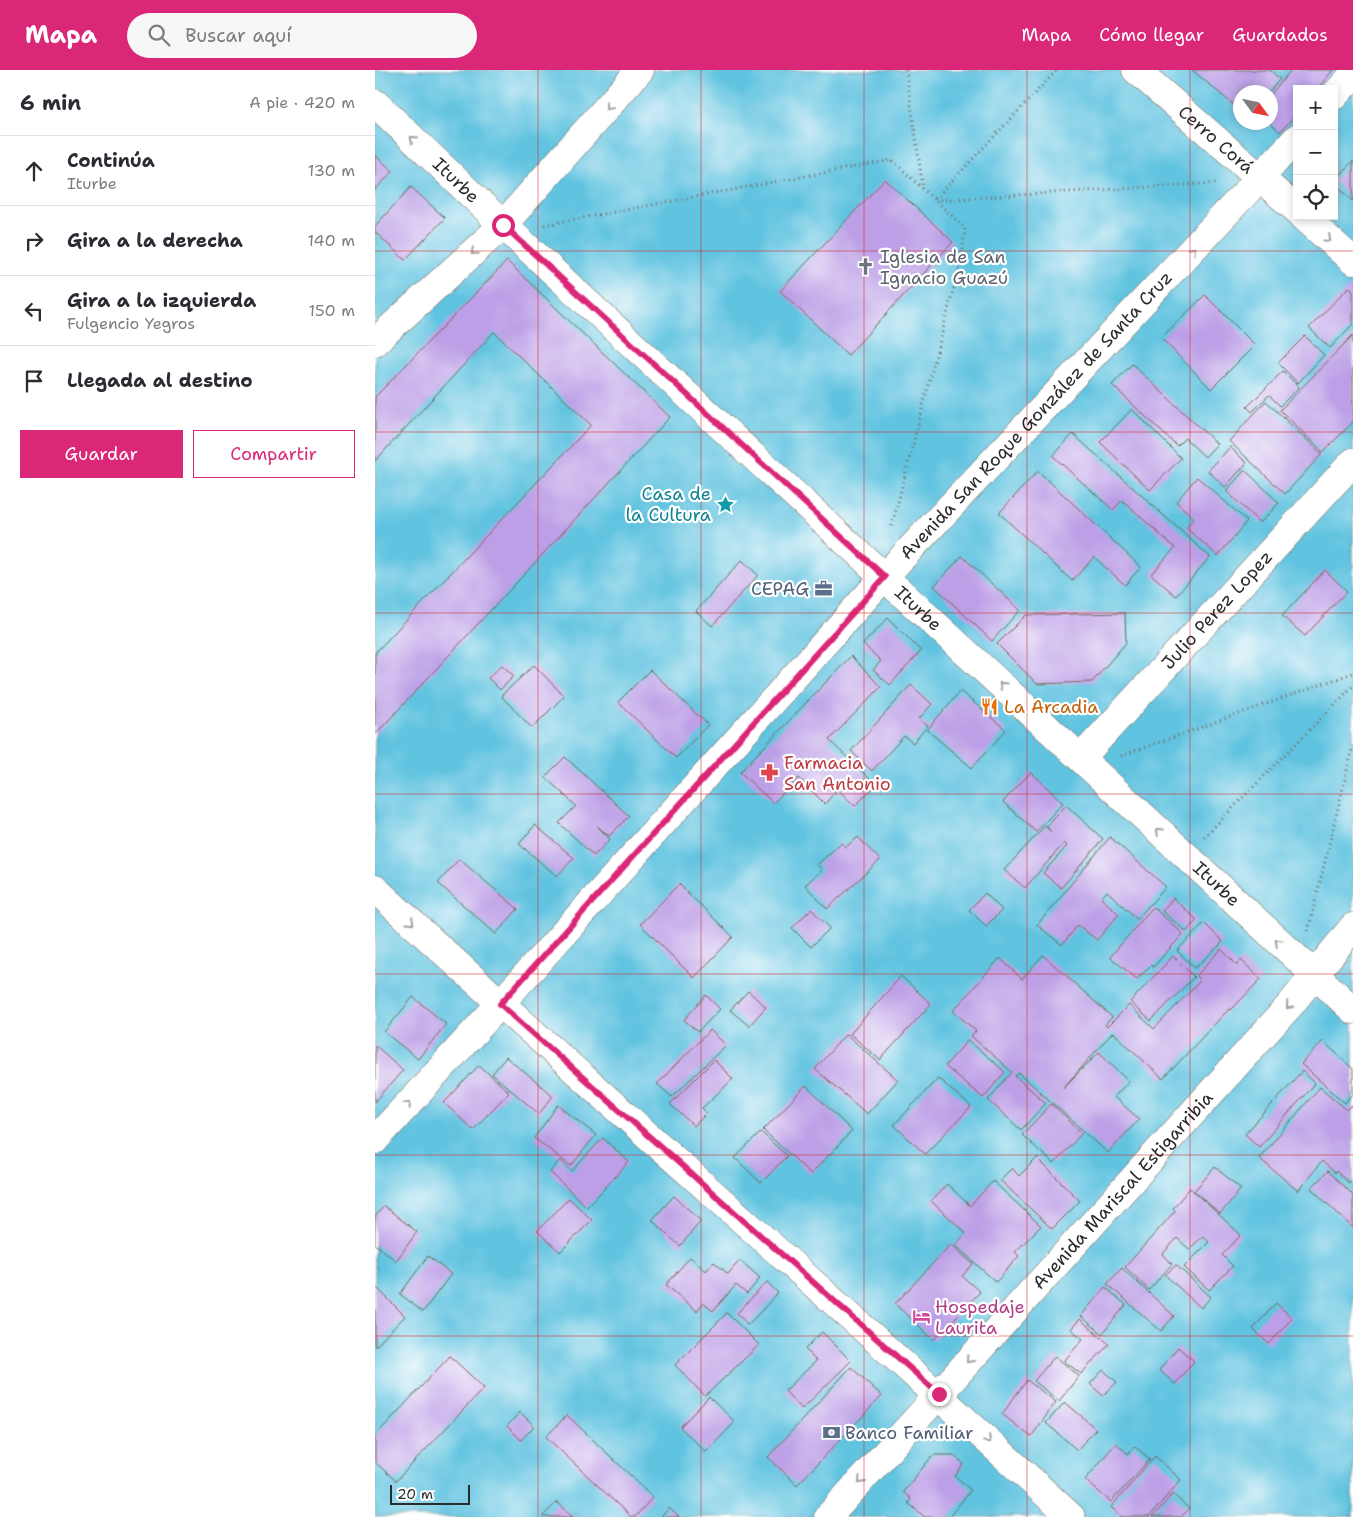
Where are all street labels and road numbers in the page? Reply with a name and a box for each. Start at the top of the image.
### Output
street label: Cerro Corá [1173,100,1259,179]
street label: Iturbe [427,152,485,208]
street label: Avenida San Roque González de Santa Cruz [895,266,1178,565]
street label: Julio Perez Lopez [1156,545,1278,675]
street label: Iturbe [889,581,947,636]
street label: Iturbe [1188,856,1245,912]
street label: Avenida Mariscal Estigarribia [1027,1086,1218,1294]

